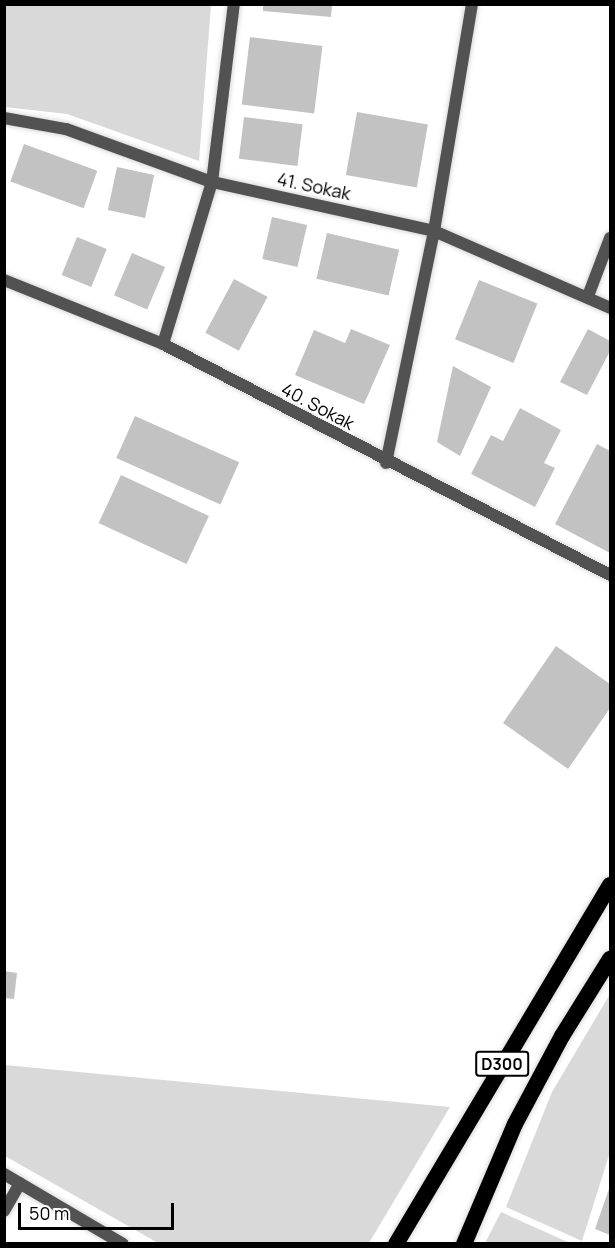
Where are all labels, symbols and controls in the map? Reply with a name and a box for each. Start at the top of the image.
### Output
street label: 41. Sokak [275,168,353,204]
street label: 40. Sokak [278,378,358,434]
road number: D300 [475,1051,529,1077]
scale bar [21,1191,177,1229]
text: 50 m [29,1201,69,1225]

